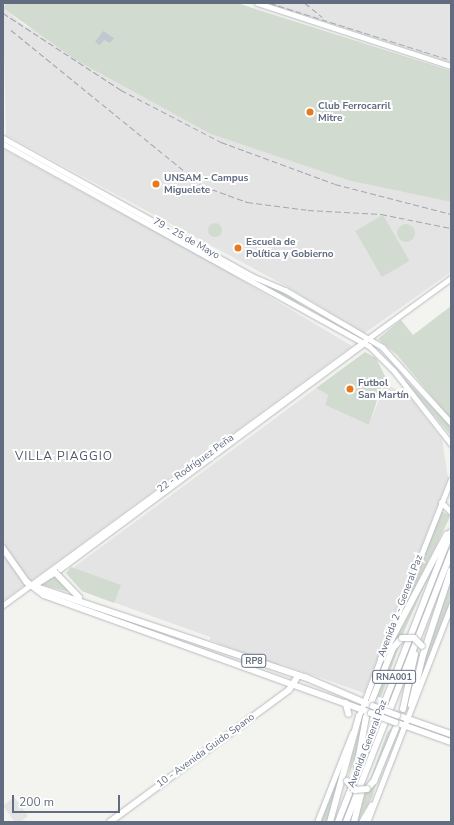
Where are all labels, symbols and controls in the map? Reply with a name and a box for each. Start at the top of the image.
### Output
place label: Club Ferrocarril Mitre [318,100,391,124]
marker: Club Ferrocarril Mitre [305,107,315,117]
place label: UNSAM - Campus Miguelete [164,172,248,196]
marker: UNSAM - Campus Miguelete [151,179,161,189]
street label: 79 - 25 de Mayo [151,216,221,262]
place label: Escuela de Política y Gobierno [246,236,334,260]
marker: Escuela de Política y Gobierno [233,243,243,253]
place label: Futbol San Martín [358,377,409,400]
marker: Futbol San Martín [345,384,355,394]
street label: 22 - Rodríguez Peña [155,432,237,496]
district label: VILLA PIAGGIO [15,450,113,464]
street label: Avenida 2 - General Paz [376,553,426,659]
road number: RP8 [241,654,267,668]
road number: RNA001 [372,670,416,684]
street label: Avenida General Paz [346,698,390,790]
street label: 10 - Avenida Guido Spano [155,711,257,791]
scale bar [14,787,122,813]
text: 200 m [19,794,54,810]

